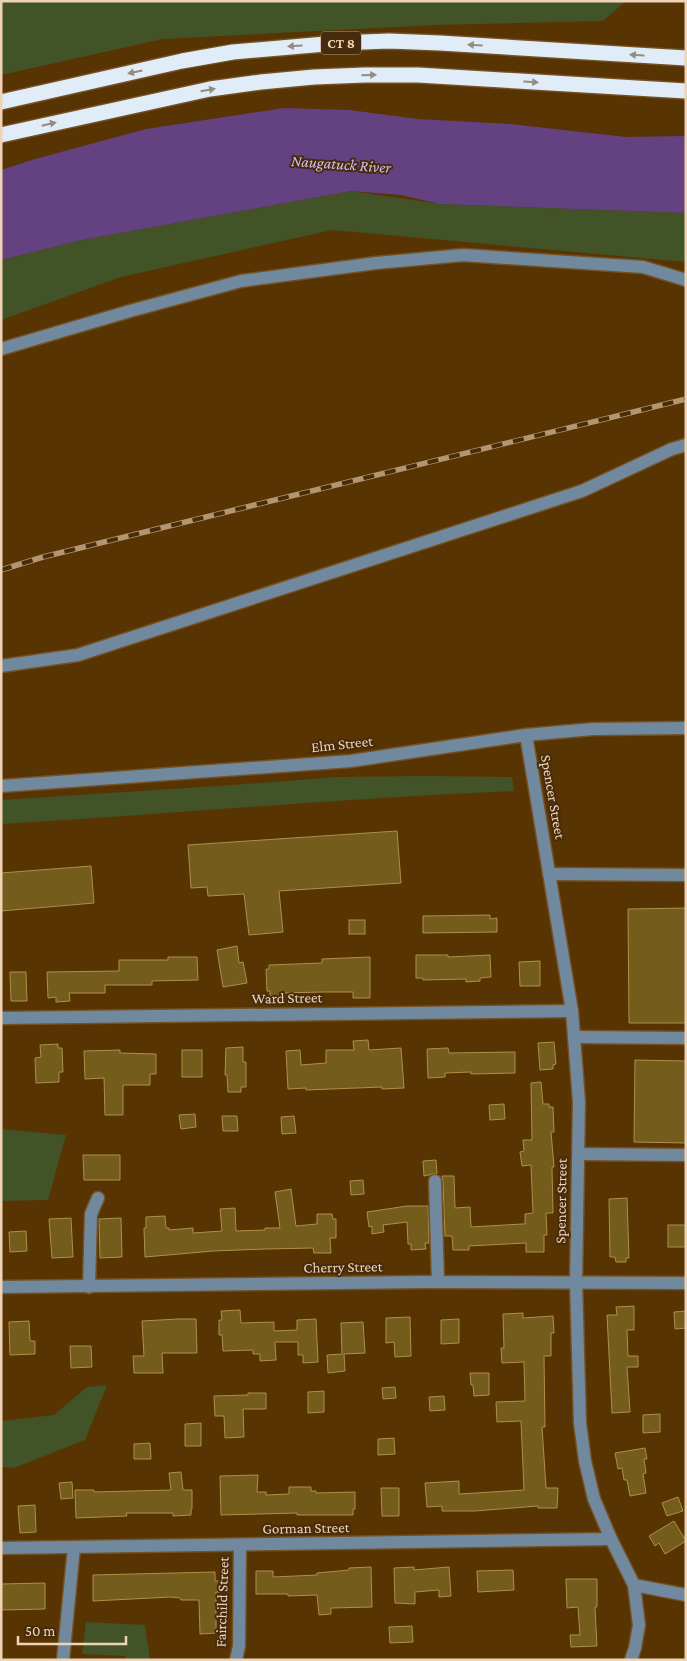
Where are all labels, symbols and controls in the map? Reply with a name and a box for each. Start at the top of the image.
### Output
road number: CT 8 [321,32,361,54]
one-way arrow [467,41,483,49]
one-way arrow [287,42,303,50]
one-way arrow [629,51,645,59]
one-way arrow [126,68,142,76]
one-way arrow [361,71,377,79]
one-way arrow [524,78,540,86]
one-way arrow [200,85,216,93]
one-way arrow [41,120,56,128]
water label: Naugatuck River [290,152,392,177]
street label: Elm Street [310,733,375,755]
street label: Spencer Street [537,753,568,842]
street label: Ward Street [251,989,324,1007]
street label: Spencer Street [552,1157,571,1244]
street label: Cherry Street [303,1258,384,1277]
street label: Gorman Street [262,1519,351,1537]
street label: Fairchild Street [212,1555,232,1648]
scale bar [18,1614,125,1646]
text: 50 m [25,1623,55,1639]

